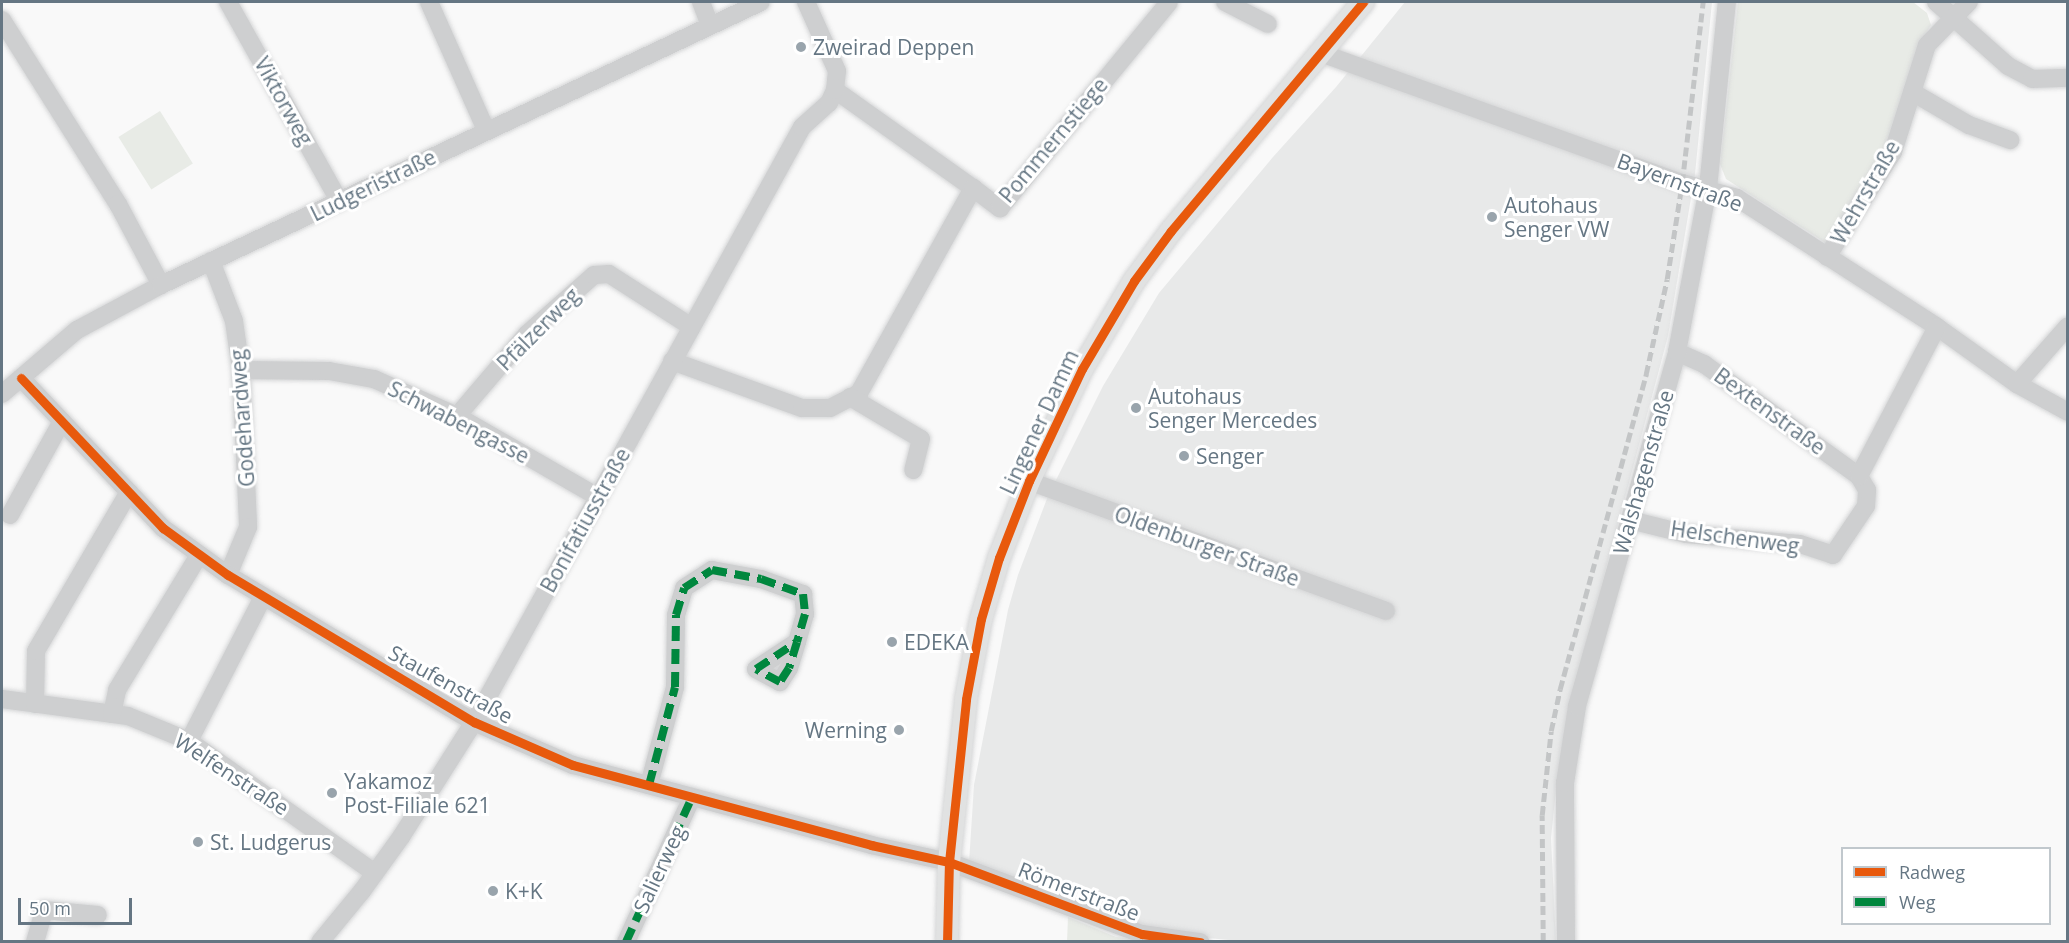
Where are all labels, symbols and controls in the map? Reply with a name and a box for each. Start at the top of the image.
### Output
place label: Zweirad Deppen [813,34,974,60]
marker: Zweirad Deppen [794,40,808,54]
street label: Viktorweg [249,52,319,150]
street label: Pommernstiege [993,72,1113,208]
street label: Wehrstraße [1825,136,1905,248]
street label: Ludgeristraße [306,144,440,226]
street label: Bayernstraße [1614,148,1746,216]
place label: Autohaus Senger VW [1504,192,1609,242]
marker: Autohaus Senger VW [1485,210,1499,224]
street label: Pfälzerweg [491,282,585,376]
street label: Lingener Damm [994,346,1084,498]
street label: Godehardweg [225,348,259,488]
street label: Bextenstraße [1710,362,1830,460]
street label: Schwabengasse [384,376,534,468]
place label: Autohaus Senger Mercedes [1148,383,1317,433]
street label: Walshagenstraße [1608,387,1678,557]
marker: Autohaus Senger Mercedes [1129,401,1143,415]
street label: Bonifatiusstraße [535,443,635,597]
place label: Senger [1196,443,1264,469]
marker: Senger [1177,449,1191,463]
street label: Oldenburger Straße [1111,501,1303,591]
street label: Helschenweg [1669,515,1801,559]
place label: EDEKA [904,629,969,655]
marker: EDEKA [885,635,899,649]
street label: Staufenstraße [385,640,517,728]
place label: Werning [805,717,887,743]
marker: Werning [892,723,906,737]
street label: Welfenstraße [170,728,294,820]
place label: Yakamoz Post-Filiale 621 [344,768,490,818]
marker: Yakamoz Post-Filiale 621 [325,786,339,800]
street label: Salierweg [628,821,690,917]
place label: St. Ludgerus [210,829,331,855]
marker: St. Ludgerus [191,835,205,849]
legend [1841,847,2051,925]
street label: Römerstraße [1015,856,1143,926]
text: Radweg [1899,860,1965,884]
place label: K+K [505,878,543,904]
marker: K+K [486,884,500,898]
scale bar [21,886,135,924]
text: Weg [1899,890,1936,914]
text: 50 m [29,896,71,920]

